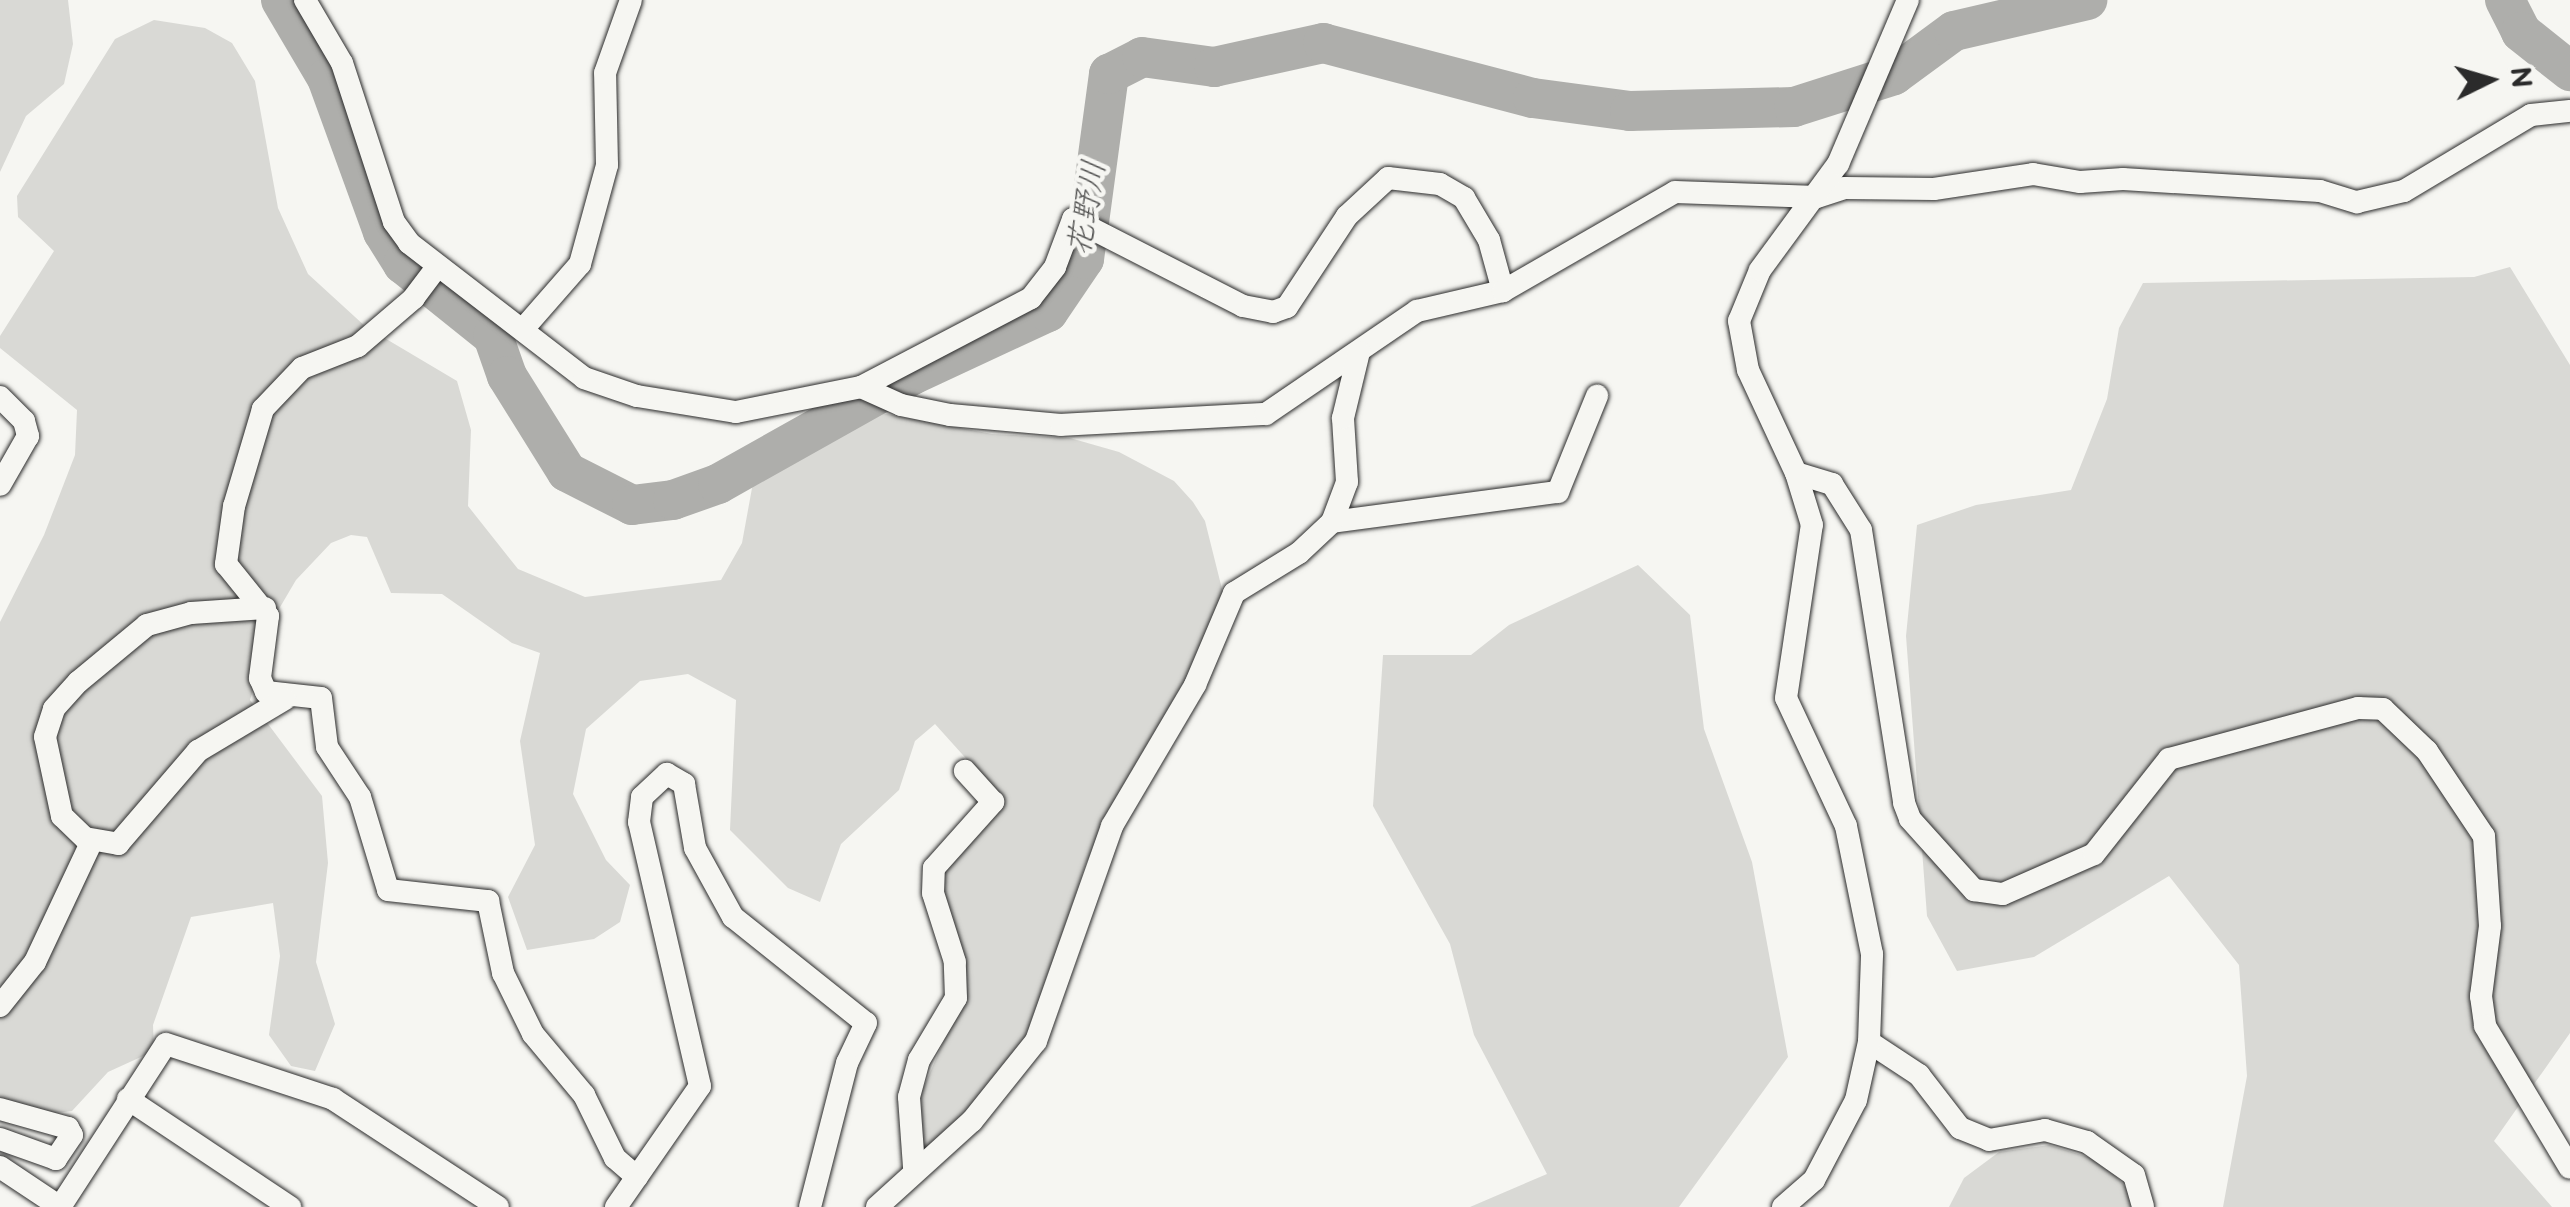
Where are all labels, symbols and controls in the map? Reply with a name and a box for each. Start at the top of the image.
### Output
north arrow [2440,30,2540,130]
text: N [2503,65,2538,89]
water label: 花野川 [1061,157,1115,259]

